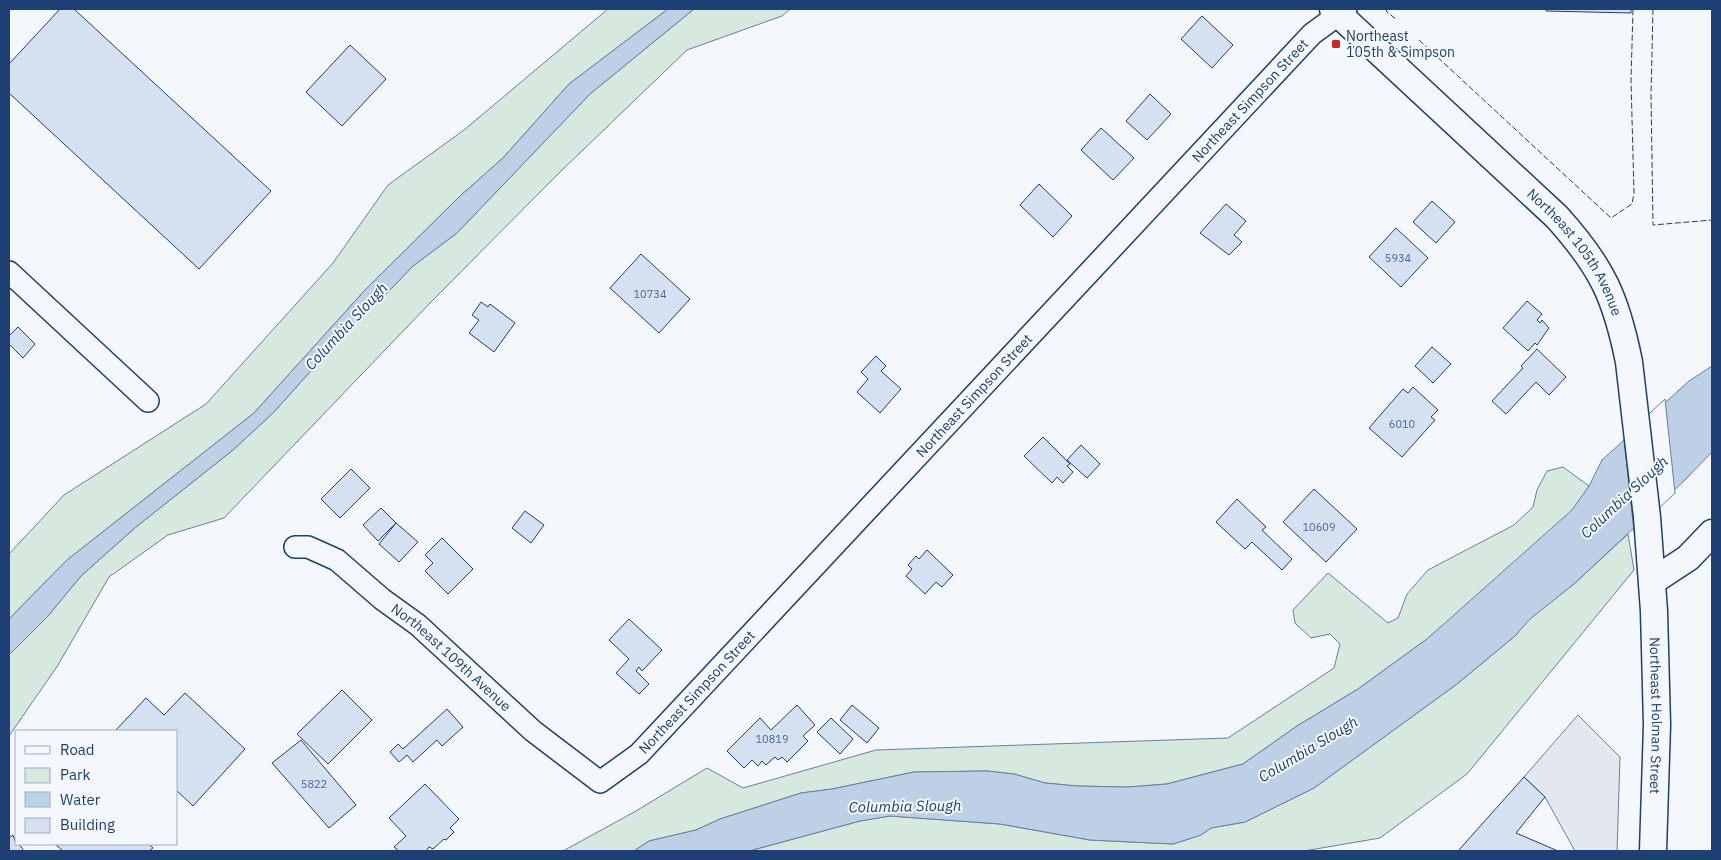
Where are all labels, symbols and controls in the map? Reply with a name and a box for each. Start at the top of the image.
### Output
place label: Northeast 105th & Simpson [1346,27,1455,61]
street label: Northeast Simpson Street [1188,35,1312,166]
marker: Northeast 105th & Simpson [1330,38,1342,50]
street label: Northeast 105th Avenue [1523,185,1626,318]
house number: 5934 [1385,251,1412,265]
water label: Columbia Slough [301,278,391,374]
house number: 10734 [634,287,667,301]
street label: Northeast Simpson Street [912,330,1036,461]
house number: 6010 [1389,417,1415,431]
water label: Columbia Slough [1576,452,1672,542]
house number: 10609 [1303,520,1336,534]
street label: Northeast 109th Avenue [388,600,515,715]
street label: Northeast Simpson Street [635,627,759,758]
street label: Northeast Holman Street [1646,637,1666,794]
water label: Columbia Slough [1255,712,1361,786]
legend [15,730,178,845]
house number: 10819 [756,732,789,746]
text: Road [60,740,95,759]
text: Park [60,765,90,784]
house number: 5822 [301,777,327,791]
text: Water [60,790,101,809]
water label: Columbia Slough [849,796,961,816]
text: Building [60,815,115,834]

